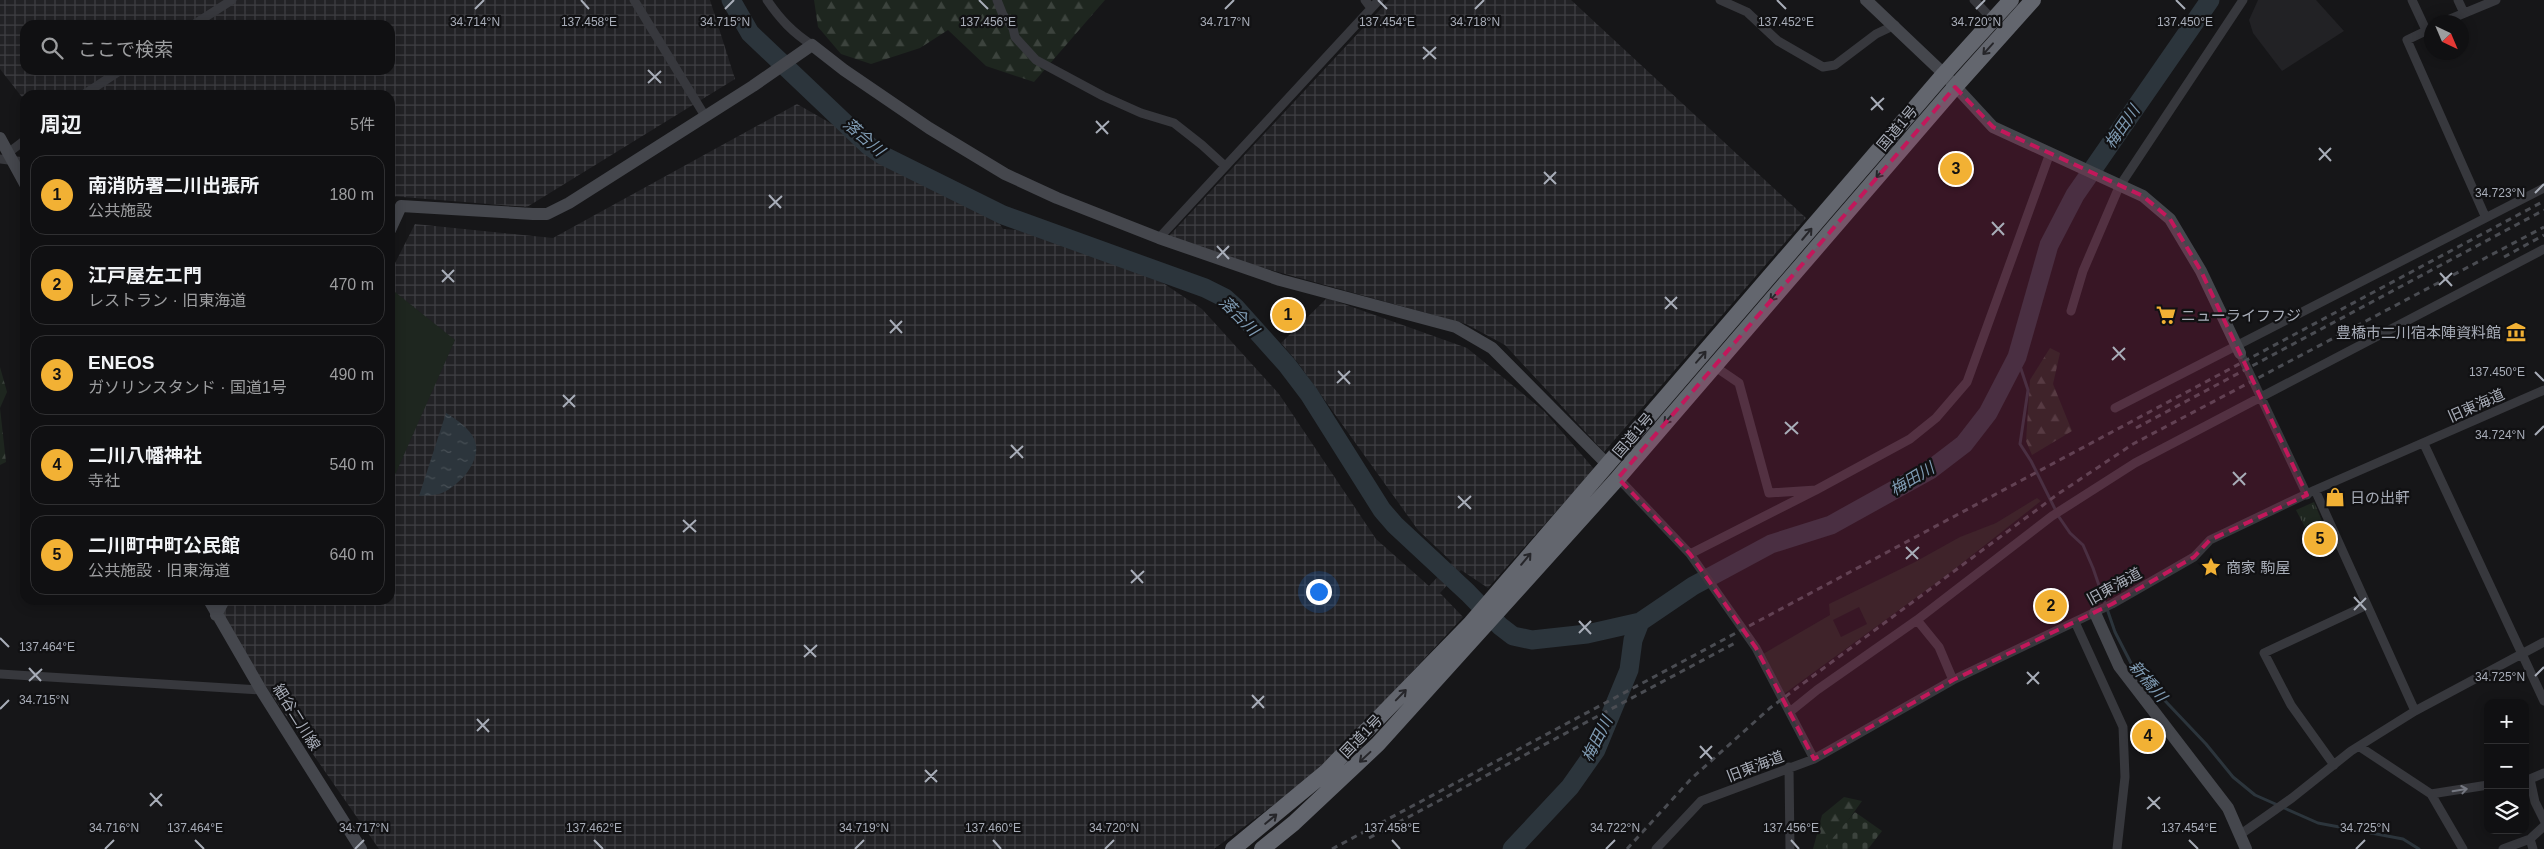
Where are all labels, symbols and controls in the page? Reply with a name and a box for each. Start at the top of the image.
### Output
text: 34.714°N [450,15,500,29]
text: 137.458°E [561,15,617,29]
text: 34.715°N [700,15,750,29]
text: 137.456°E [960,15,1016,29]
text: 34.717°N [1200,15,1250,29]
text: 137.454°E [1359,15,1415,29]
text: 34.718°N [1450,15,1500,29]
text: 137.452°E [1758,15,1814,29]
text: 34.720°N [1951,15,2001,29]
text: 137.450°E [2157,15,2213,29]
north arrow [2424,15,2469,60]
search box [20,20,395,75]
icon: search [38,34,66,62]
text: ここで検索 [78,39,173,60]
one-way arrow [1982,43,1994,56]
water label: 梅田川 [2101,101,2144,152]
street label: 国道1号 [1873,102,1921,154]
text: 周辺 [40,113,82,136]
water label: 落合川 [840,115,889,160]
text: 5件 [350,116,375,133]
pin: 3 [1940,150,1972,188]
one-way arrow [1876,165,1887,178]
text: 南消防署二川出張所 [88,175,259,196]
text: 1 [53,186,61,203]
text: 180 m [330,186,374,203]
text: 34.723°N [2475,186,2525,200]
text: 公共施設 [88,202,152,219]
one-way arrow [1801,227,1813,240]
text: 江戸屋左エ門 [88,265,202,286]
text: 2 [53,276,61,293]
text: 470 m [330,276,374,293]
one-way arrow [1770,288,1781,301]
text: レストラン · 旧東海道 [88,292,246,309]
water label: 落合川 [1216,293,1263,340]
pin: 1 [1272,296,1304,334]
supermarket icon: ニューライフフジ [2155,304,2177,326]
place label: ニューライフフジ [2181,307,2301,324]
museum icon: 豊橋市二川宿本陣資料館 [2505,321,2527,343]
place label: 豊橋市二川宿本陣資料館 [2336,324,2501,341]
one-way arrow [1695,350,1707,363]
text: ENEOS [88,352,155,373]
text: 137.450°E [2469,365,2525,379]
text: 3 [53,366,61,383]
text: 490 m [330,366,374,383]
text: ガソリンスタンド · 国道1号 [88,379,287,396]
street label: 旧東海道 [2445,385,2507,425]
street label: 国道1号 [1609,409,1657,461]
one-way arrow [1664,411,1675,424]
text: 34.724°N [2475,428,2525,442]
text: 二川八幡神社 [88,445,202,466]
text: 4 [53,456,61,473]
text: 540 m [330,456,374,473]
water label: 梅田川 [1887,458,1939,499]
text: 寺社 [88,472,120,489]
shop icon: 日の出軒 [2324,486,2346,508]
place label: 日の出軒 [2350,489,2410,506]
pin: 5 [2304,520,2336,558]
text: 二川町中町公民館 [88,535,240,556]
text: 5 [53,546,61,563]
text: 640 m [330,546,374,563]
one-way arrow [1520,553,1532,566]
place icon: 商家 駒屋 [2200,556,2222,578]
place label: 商家 駒屋 [2226,559,2290,576]
text: 公共施設 · 旧東海道 [88,562,230,579]
street label: 旧東海道 [2084,564,2144,608]
your location [1306,579,1332,605]
pin: 2 [2035,587,2067,625]
text: 137.464°E [19,640,75,654]
water label: 新橋川 [2126,657,2171,706]
text: 34.725°N [2475,670,2525,684]
street label: 細谷二川線 [270,681,324,753]
one-way arrow [1395,689,1407,701]
text: 34.715°N [19,693,69,707]
map controls [2484,699,2529,834]
button: + [2484,699,2529,744]
street label: 国道1号 [1336,711,1386,761]
water label: 梅田川 [1579,712,1616,764]
pin: 4 [2132,717,2164,755]
button: − [2484,744,2529,789]
street label: 旧東海道 [1724,747,1786,785]
one-way arrow [1358,751,1371,763]
one-way arrow [2451,785,2467,795]
button: layers [2484,789,2529,834]
one-way arrow [1264,813,1277,824]
text: 34.716°N [89,821,139,835]
text: 137.464°E [167,821,223,835]
text: 34.717°N [339,821,389,835]
text: 137.462°E [566,821,622,835]
text: 34.719°N [839,821,889,835]
text: 137.460°E [965,821,1021,835]
text: 34.720°N [1089,821,1139,835]
text: 137.458°E [1364,821,1420,835]
text: 34.722°N [1590,821,1640,835]
text: 137.456°E [1763,821,1819,835]
text: 137.454°E [2161,821,2217,835]
text: 34.725°N [2340,821,2390,835]

